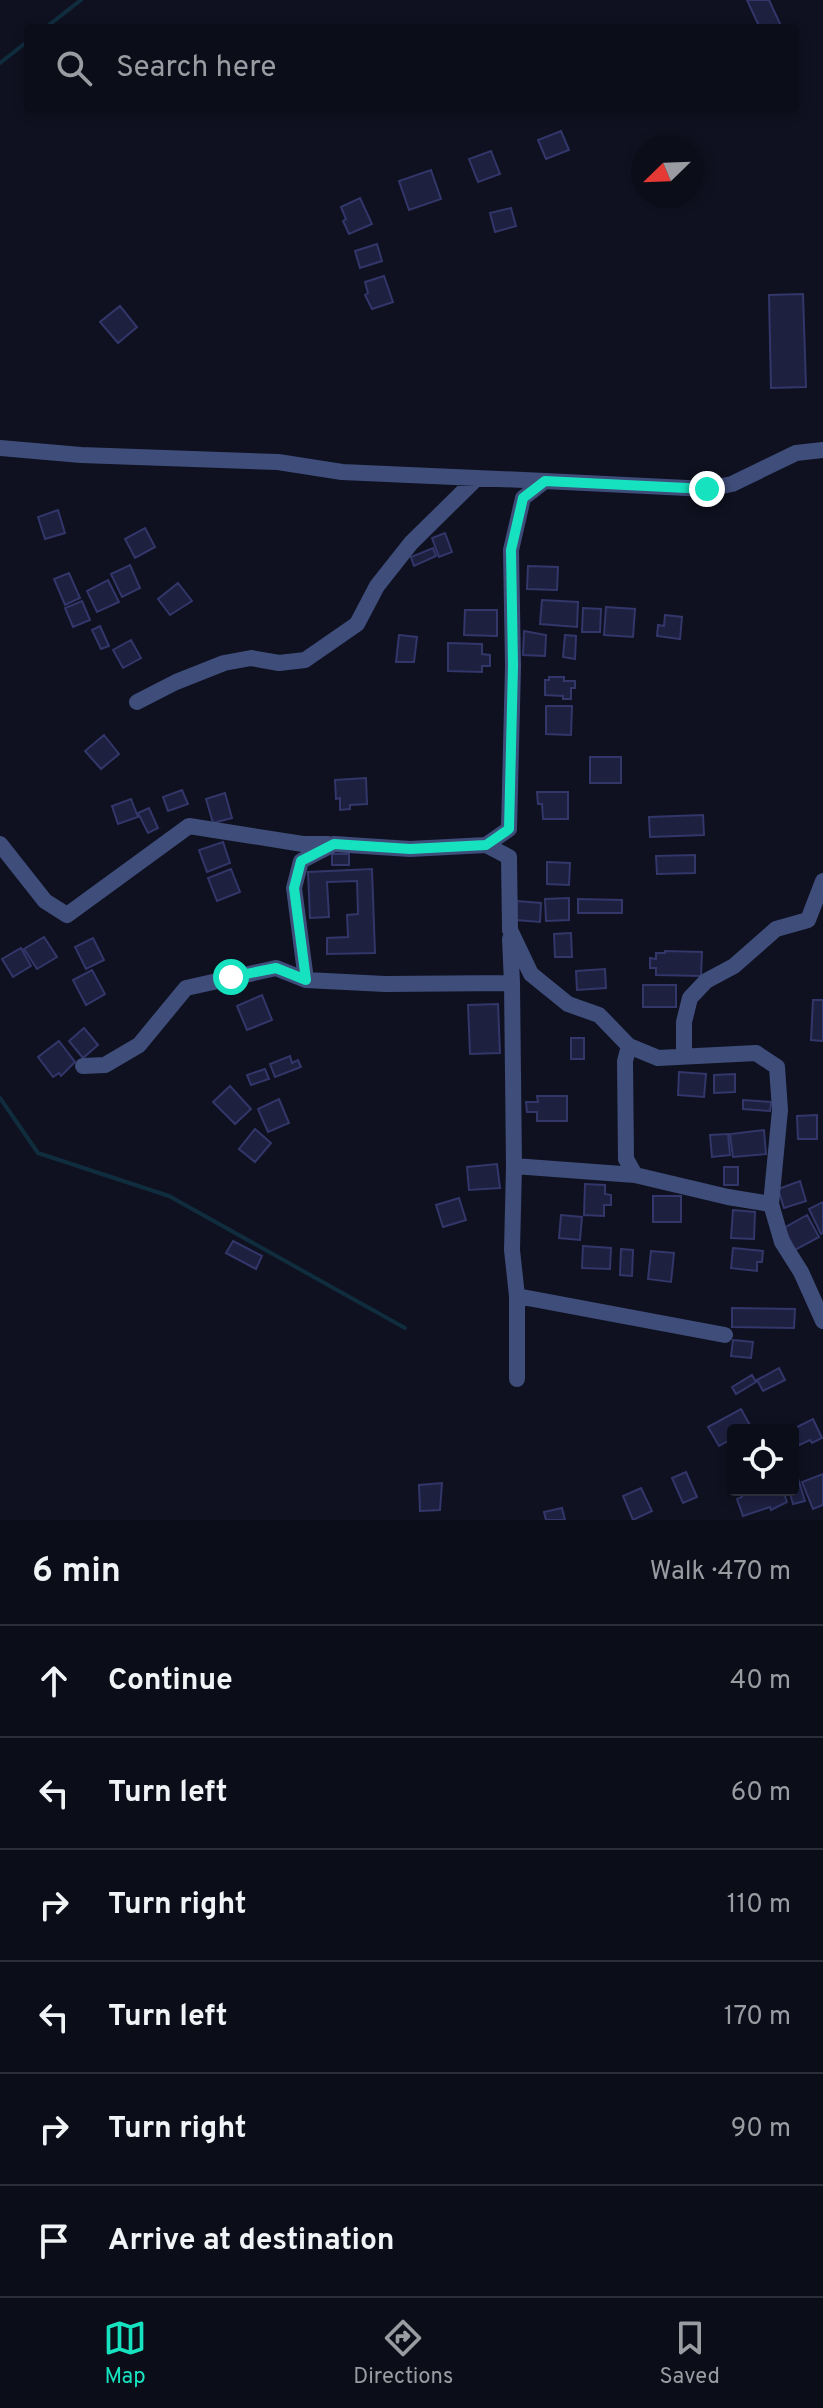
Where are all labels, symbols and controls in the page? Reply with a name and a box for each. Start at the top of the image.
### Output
search box [24,24,799,112]
icon: search [52,46,96,90]
text: Search here [116,50,276,87]
north arrow [631,136,703,208]
route end [689,471,725,507]
route start [213,959,249,995]
map controls [727,1424,799,1496]
button: locate [727,1424,799,1496]
text: 6 min [32,1551,121,1594]
text: Walk · 470 m [650,1556,791,1589]
icon: ahead [32,1659,76,1703]
text: Continue [108,1663,233,1700]
text: 40 m [730,1665,791,1698]
icon: left [32,1771,76,1815]
text: Turn left [108,1775,228,1812]
text: 60 m [731,1777,791,1810]
icon: right [32,1883,76,1927]
text: Turn right [108,1887,246,1924]
text: 110 m [727,1889,791,1922]
icon: left [32,1995,76,2039]
text: Turn left [108,1999,228,2036]
text: 170 m [724,2001,791,2034]
icon: right [32,2107,76,2151]
text: Turn right [108,2111,246,2148]
text: 90 m [731,2113,791,2146]
icon: arrive [32,2219,76,2263]
text: Arrive at destination [108,2223,394,2260]
tab: Map [103,2316,147,2391]
tab: Directions [353,2316,453,2391]
tab: Saved [659,2316,720,2391]

